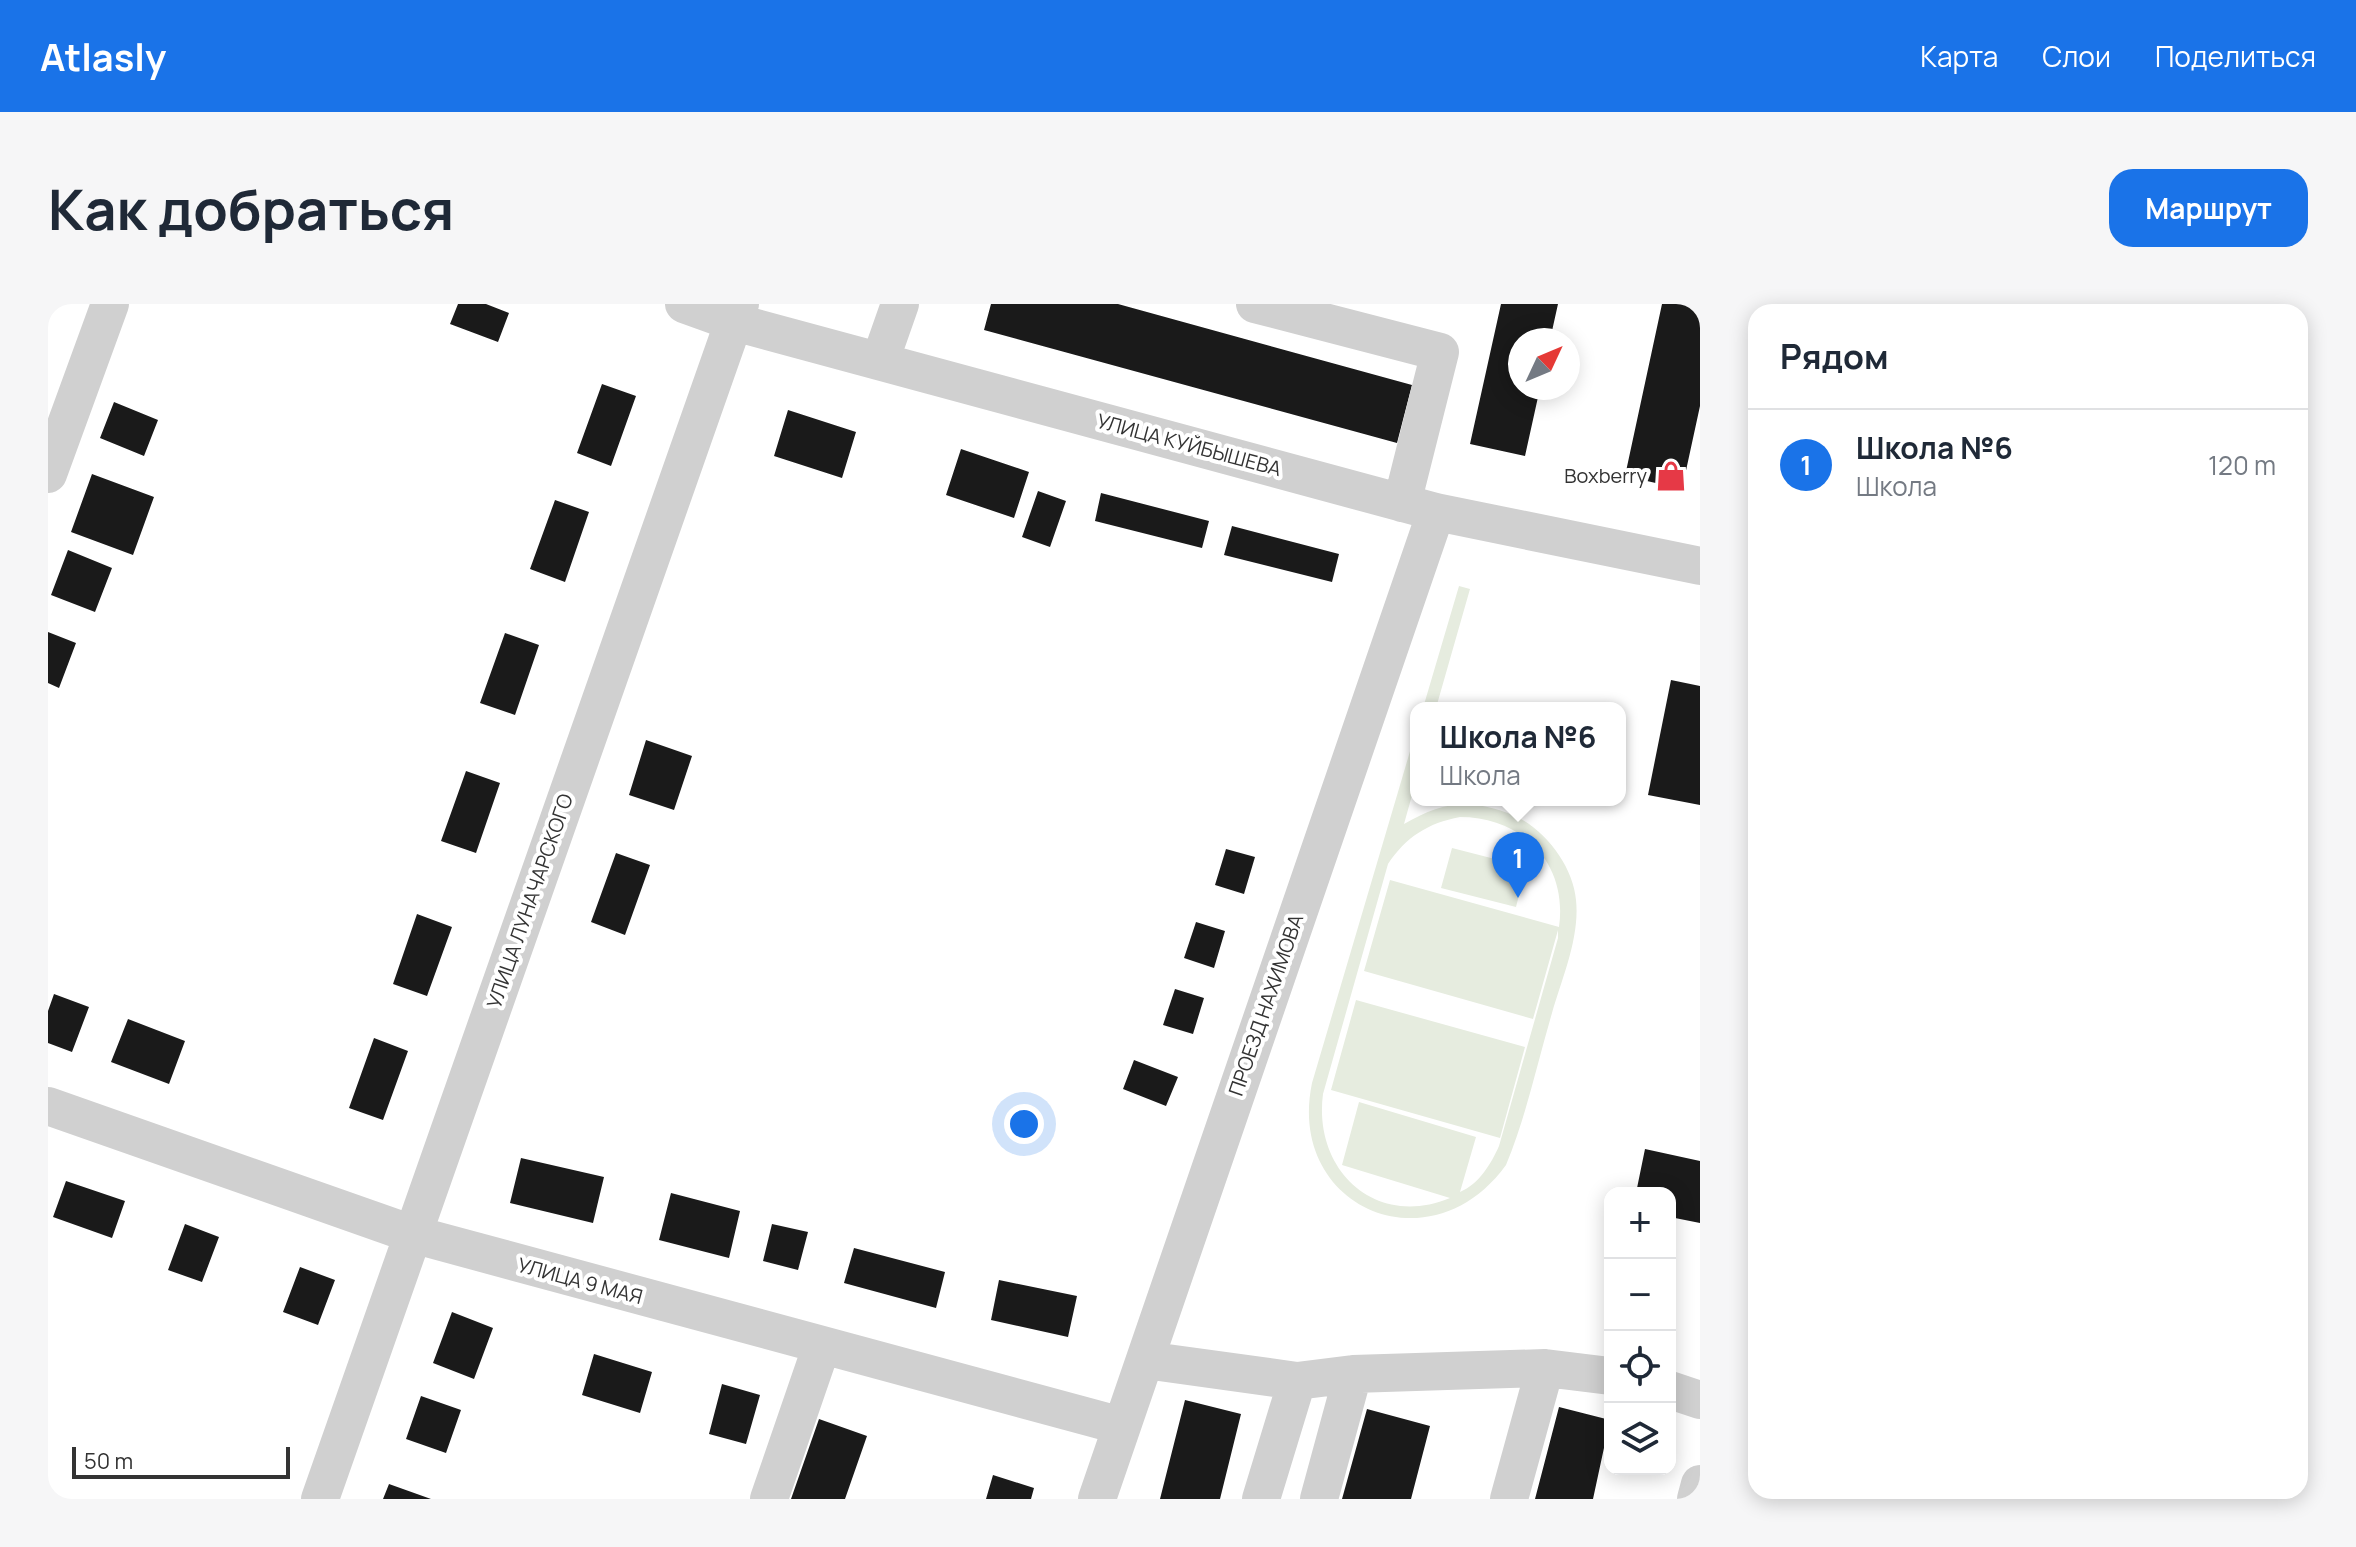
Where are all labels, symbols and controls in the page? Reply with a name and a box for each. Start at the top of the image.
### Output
text: Atlasly [40,30,166,82]
text: Карта [1920,37,1998,75]
text: Слои [2042,37,2111,75]
text: Поделиться [2155,37,2316,75]
button: Маршрут [2109,169,2308,247]
text: Как добраться [48,170,454,247]
north arrow [1508,328,1580,400]
text: Рядом [1780,333,1889,379]
street label: УЛИЦА КУЙБЫШЕВА [1094,407,1285,482]
text: Школа №6 [1856,427,2013,468]
text: 1 [1800,447,1812,483]
text: 120 m [2208,447,2276,483]
shop icon: Boxberry [1654,459,1688,493]
place label: Boxberry [1564,462,1647,489]
text: Школа [1856,468,1937,504]
popup [1410,702,1626,806]
text: Школа №6 [1440,716,1596,757]
text: Школа [1440,757,1521,793]
street label: УЛИЦА ЛУНАЧАРСКОГО [480,790,579,1012]
pin: 1 [1492,832,1544,898]
street label: ПРОЕЗД НАХИМОВА [1222,910,1309,1099]
your location [1004,1104,1044,1144]
map controls [1604,1187,1676,1475]
button: + [1604,1187,1676,1259]
street label: УЛИЦА 9 МАЯ [515,1251,646,1310]
button: − [1604,1259,1676,1331]
button: locate [1604,1331,1676,1403]
button: layers [1604,1403,1676,1475]
scale bar [72,1443,290,1479]
text: 50 m [84,1446,133,1476]

